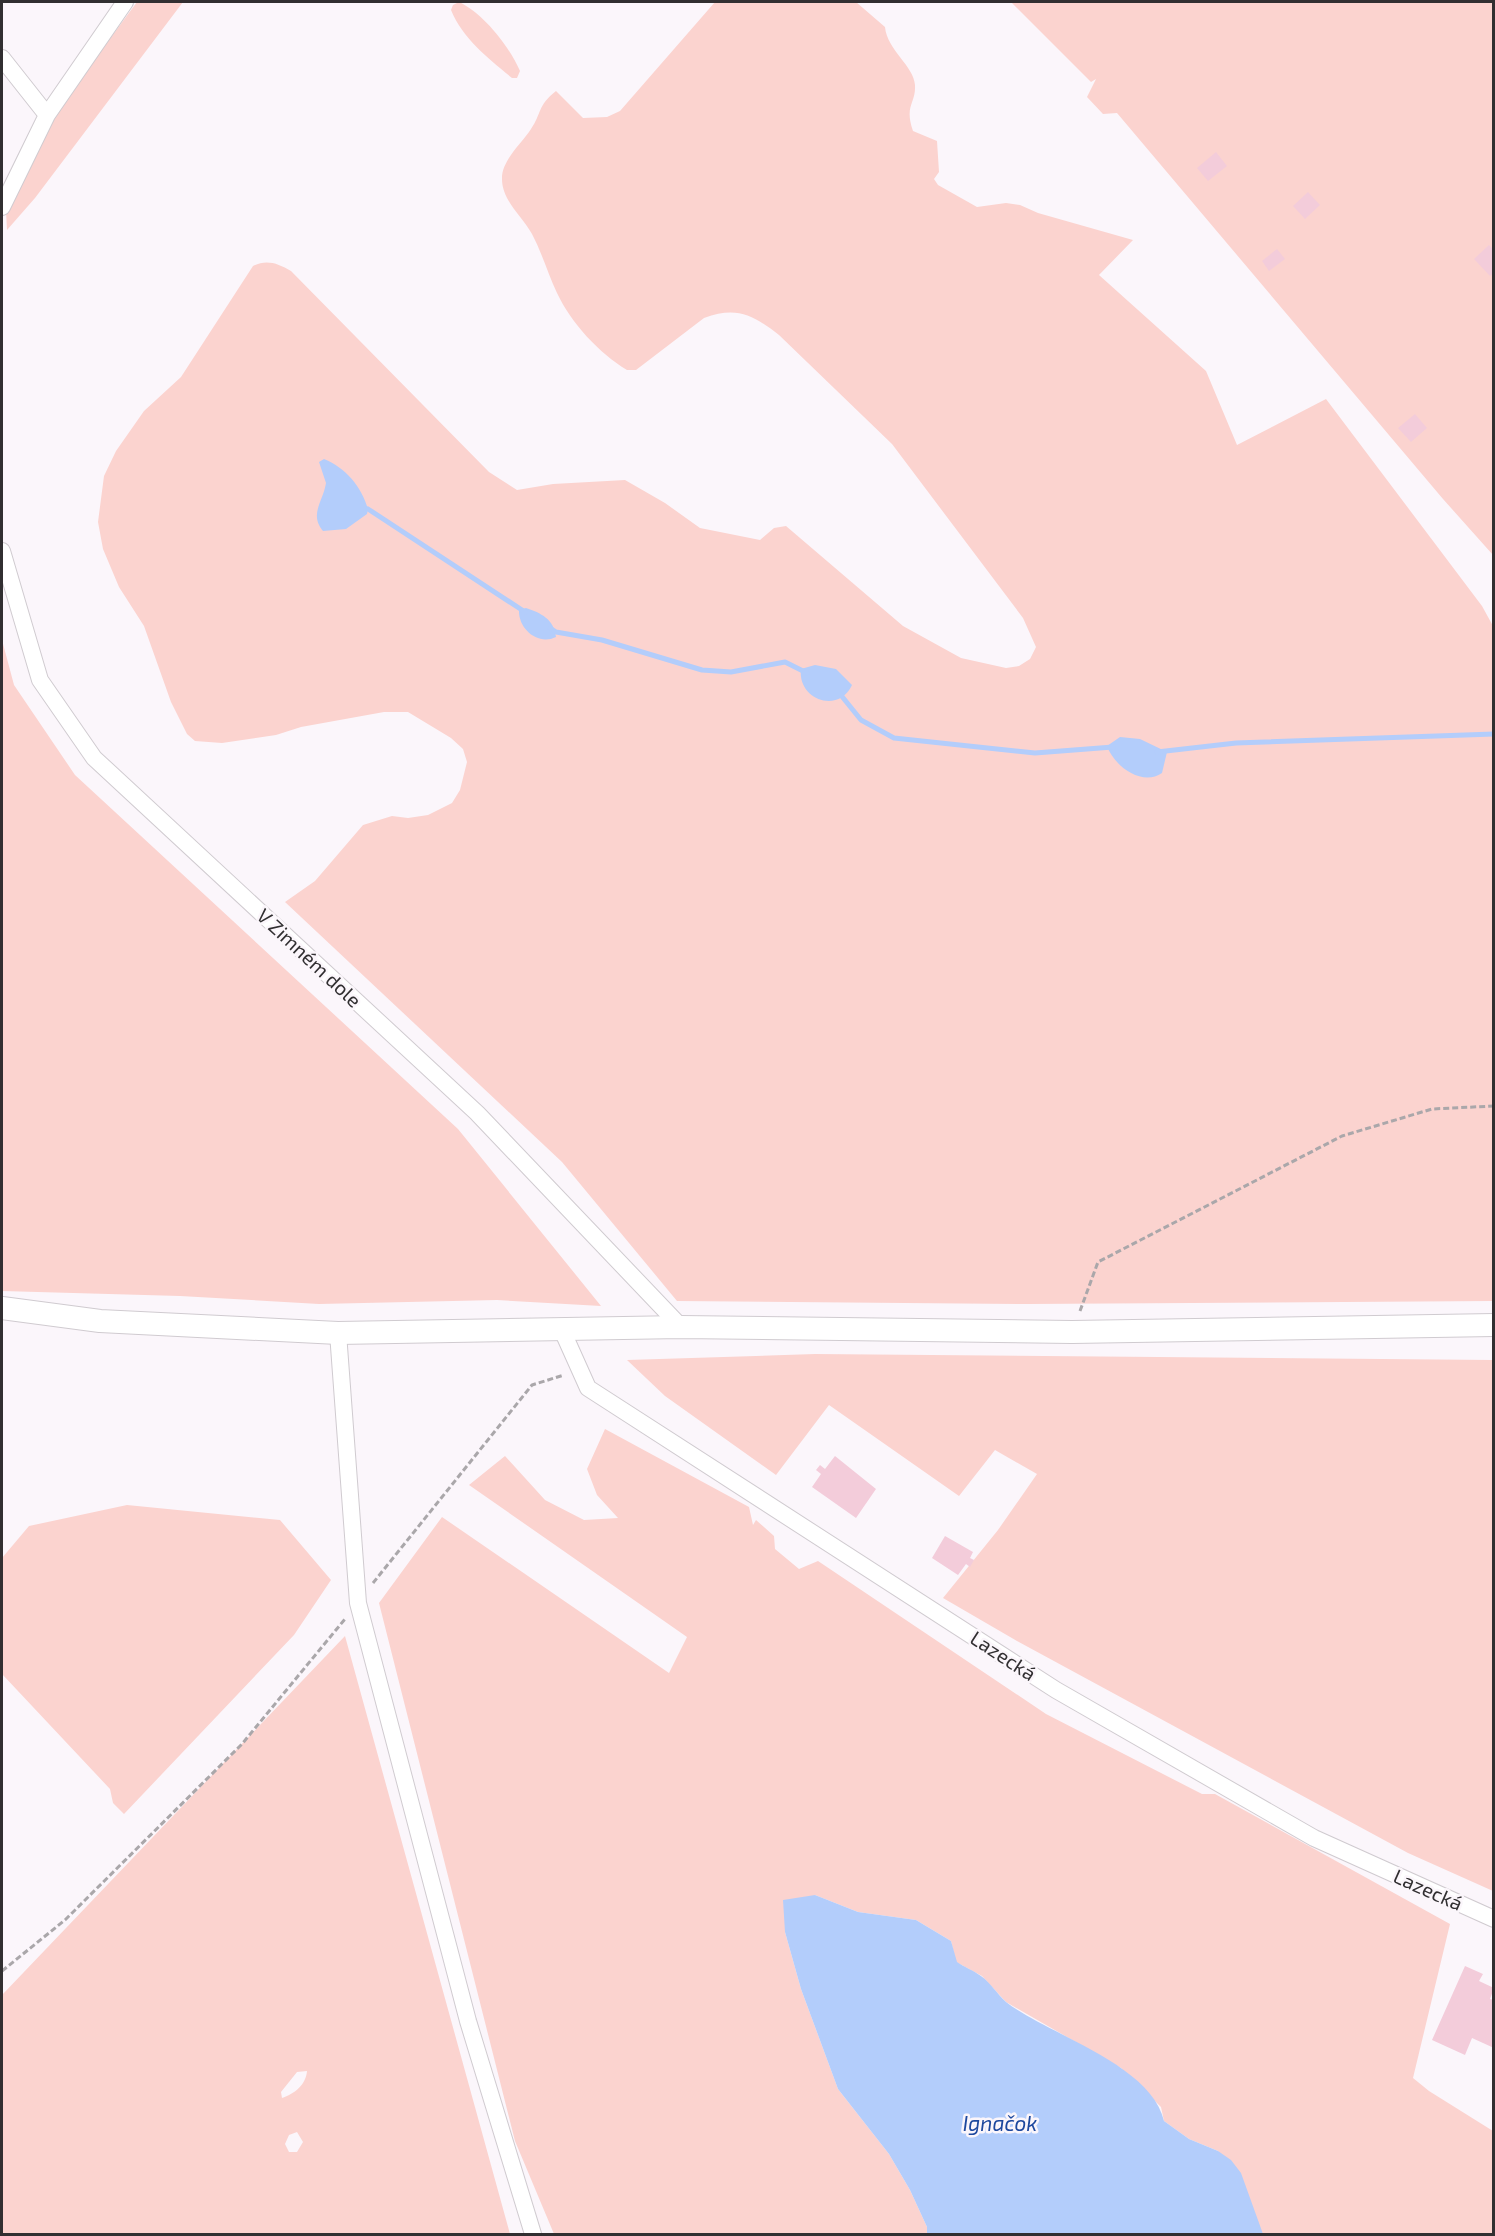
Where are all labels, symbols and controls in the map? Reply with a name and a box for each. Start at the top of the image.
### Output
street label: V Zimném dole [253,903,367,1012]
street label: Lazecká [966,1625,1041,1685]
street label: Lazecká [1390,1863,1467,1915]
water label: Ignačok [963,2110,1037,2135]

